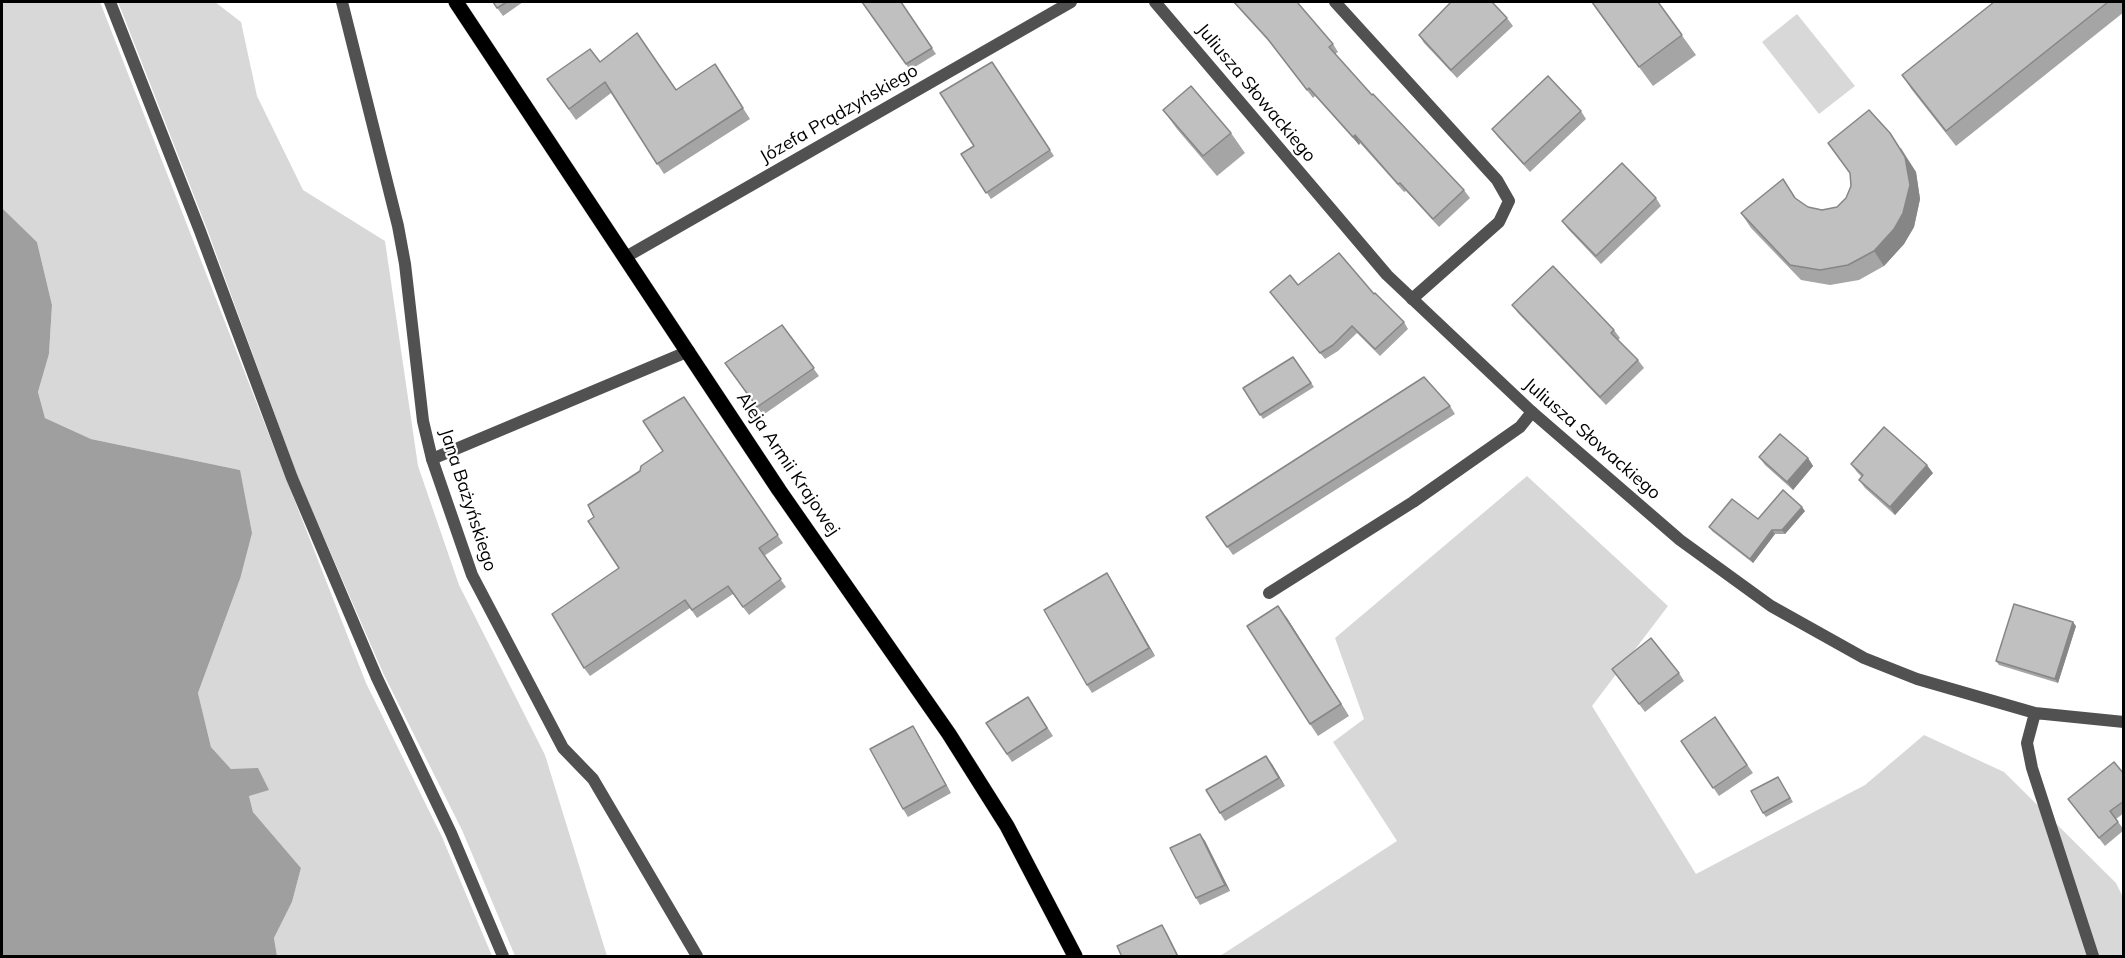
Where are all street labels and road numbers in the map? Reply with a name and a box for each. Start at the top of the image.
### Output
street label: Juliusza Słowackiego [1192,19,1320,167]
street label: Józefa Prądzyńskiego [756,60,922,168]
street label: Juliusza Słowackiego [1519,374,1665,504]
street label: Aleja Armii Krajowej [732,388,844,540]
street label: Jana Bażyńskiego [435,426,501,574]

